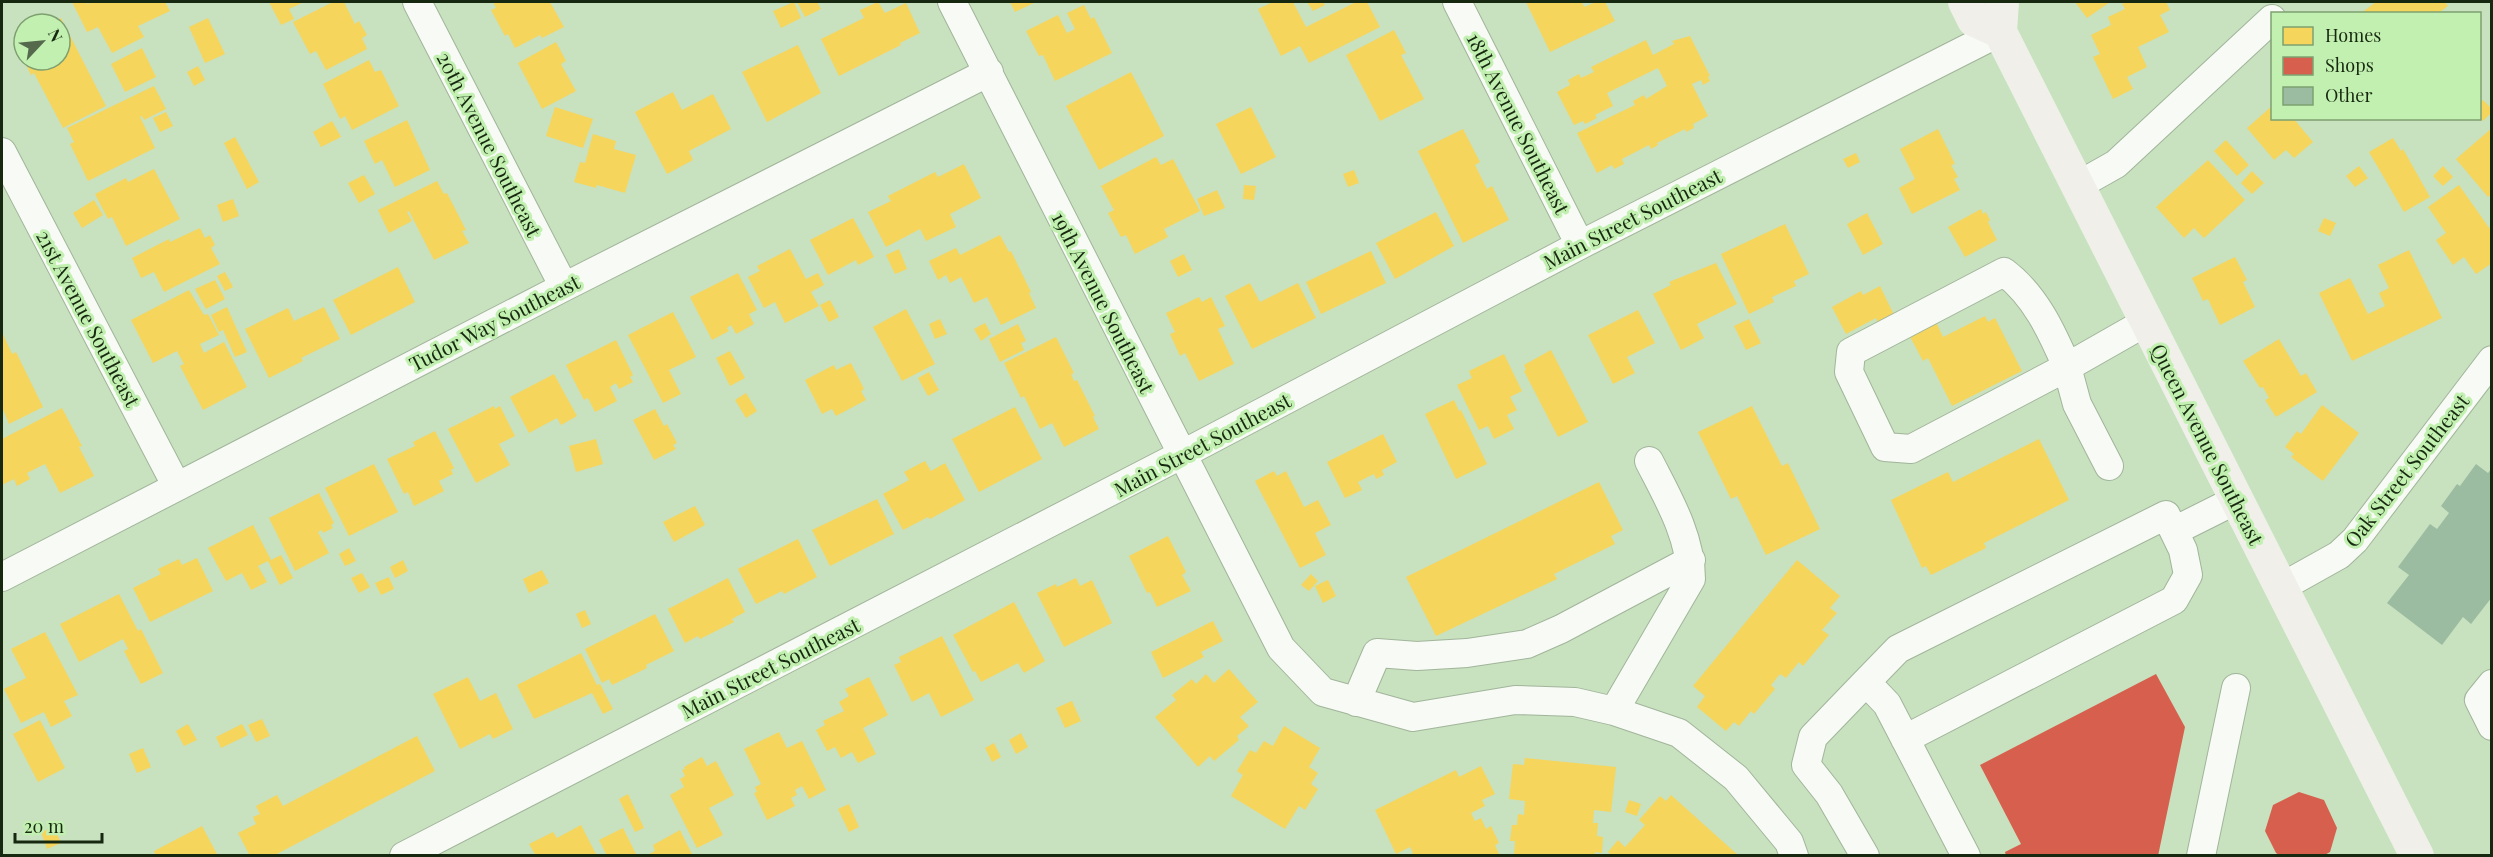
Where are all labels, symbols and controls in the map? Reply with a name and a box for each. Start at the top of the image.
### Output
north arrow [12,12,72,72]
legend [2271,12,2481,120]
text: Homes [2325,23,2381,47]
text: N [44,25,68,45]
street label: 18th Avenue Southeast [1462,28,1577,219]
street label: 20th Avenue Southeast [432,47,549,242]
text: Shops [2325,53,2374,77]
text: Other [2325,83,2372,107]
street label: Main Street Southeast [1538,161,1727,275]
street label: 19th Avenue Southeast [1047,207,1162,398]
street label: 21st Avenue Southeast [31,225,147,412]
street label: Tudor Way Southeast [404,267,585,377]
street label: Queen Avenue Southeast [2146,339,2271,550]
street label: Main Street Southeast [1109,385,1296,502]
street label: Oak Street Southeast [2338,387,2475,552]
street label: Main Street Southeast [676,610,865,724]
scale bar [15,806,102,844]
text: 20 m [24,814,64,838]

